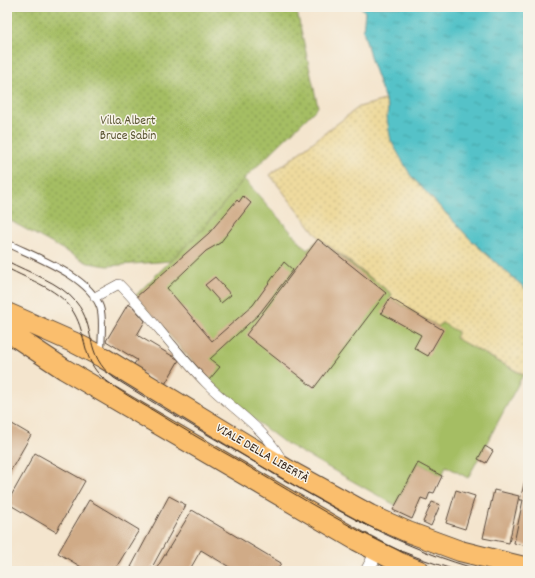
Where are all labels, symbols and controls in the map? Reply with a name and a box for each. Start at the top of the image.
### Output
park label: Villa Albert Bruce Sabin [100,112,156,146]
street label: VIALE DELLA LIBERTÀ [212,420,312,489]

